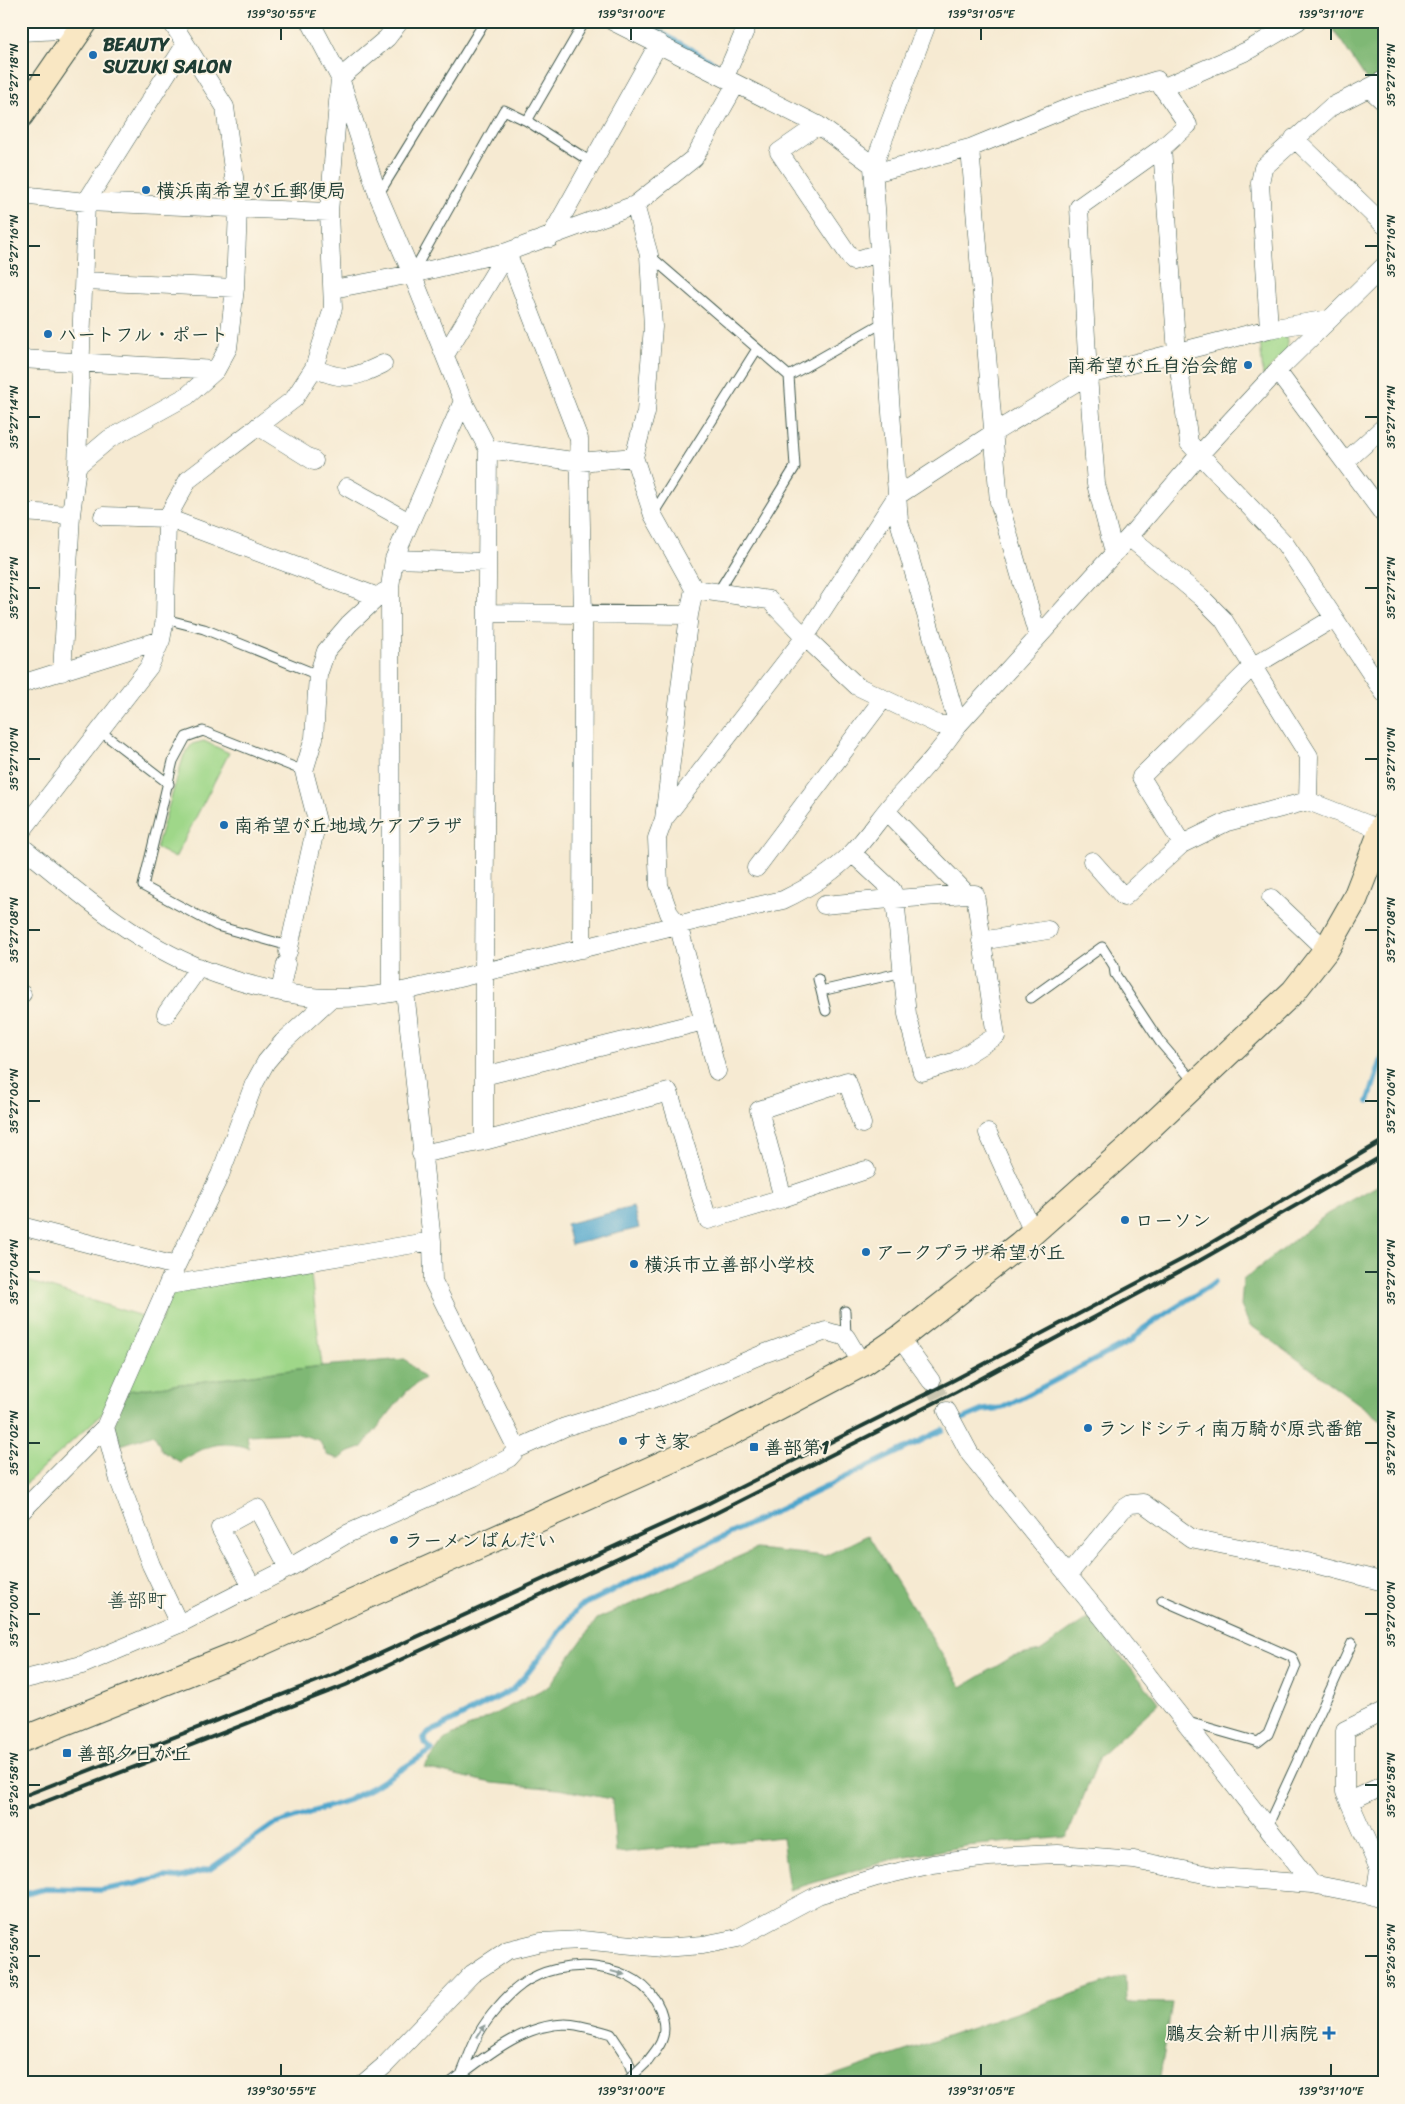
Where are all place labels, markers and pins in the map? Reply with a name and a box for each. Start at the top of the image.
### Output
place label: BEAUTY SUZUKI SALON [102,28,233,83]
marker: BEAUTY SUZUKI SALON [87,49,99,61]
place label: 横浜南希望が丘郵便局 [156,174,346,207]
marker: 横浜南希望が丘郵便局 [140,184,152,196]
place label: ハートフル・ポート [58,318,229,351]
marker: ハートフル・ポート [42,328,54,340]
place label: 南希望が丘自治会館 [1067,349,1238,382]
marker: 南希望が丘自治会館 [1242,359,1254,371]
place label: 南希望が丘地域ケアプラザ [234,809,462,842]
marker: 南希望が丘地域ケアプラザ [218,819,230,831]
place label: ローソン [1135,1204,1211,1237]
marker: ローソン [1119,1214,1131,1226]
place label: アークプラザ希望が丘 [876,1236,1065,1269]
marker: アークプラザ希望が丘 [860,1246,872,1258]
place label: 横浜市立善部小学校 [644,1248,815,1281]
marker: 横浜市立善部小学校 [628,1258,640,1270]
place label: ランドシティ南万騎が原弐番館 [1098,1412,1363,1445]
marker: ランドシティ南万騎が原弐番館 [1082,1422,1094,1434]
place label: すき家 [633,1425,690,1458]
place label: 善部第1 [764,1431,829,1464]
marker: すき家 [617,1435,629,1447]
marker: 善部第1 [748,1441,760,1453]
place label: ラーメンばんだい [404,1524,556,1557]
marker: ラーメンばんだい [388,1534,400,1546]
place label: 善部夕日が丘 [77,1737,191,1770]
marker: 善部夕日が丘 [61,1747,73,1759]
place label: 鵬友会新中川病院 [1166,2017,1318,2050]
marker: 鵬友会新中川病院 [1322,2026,1336,2040]

